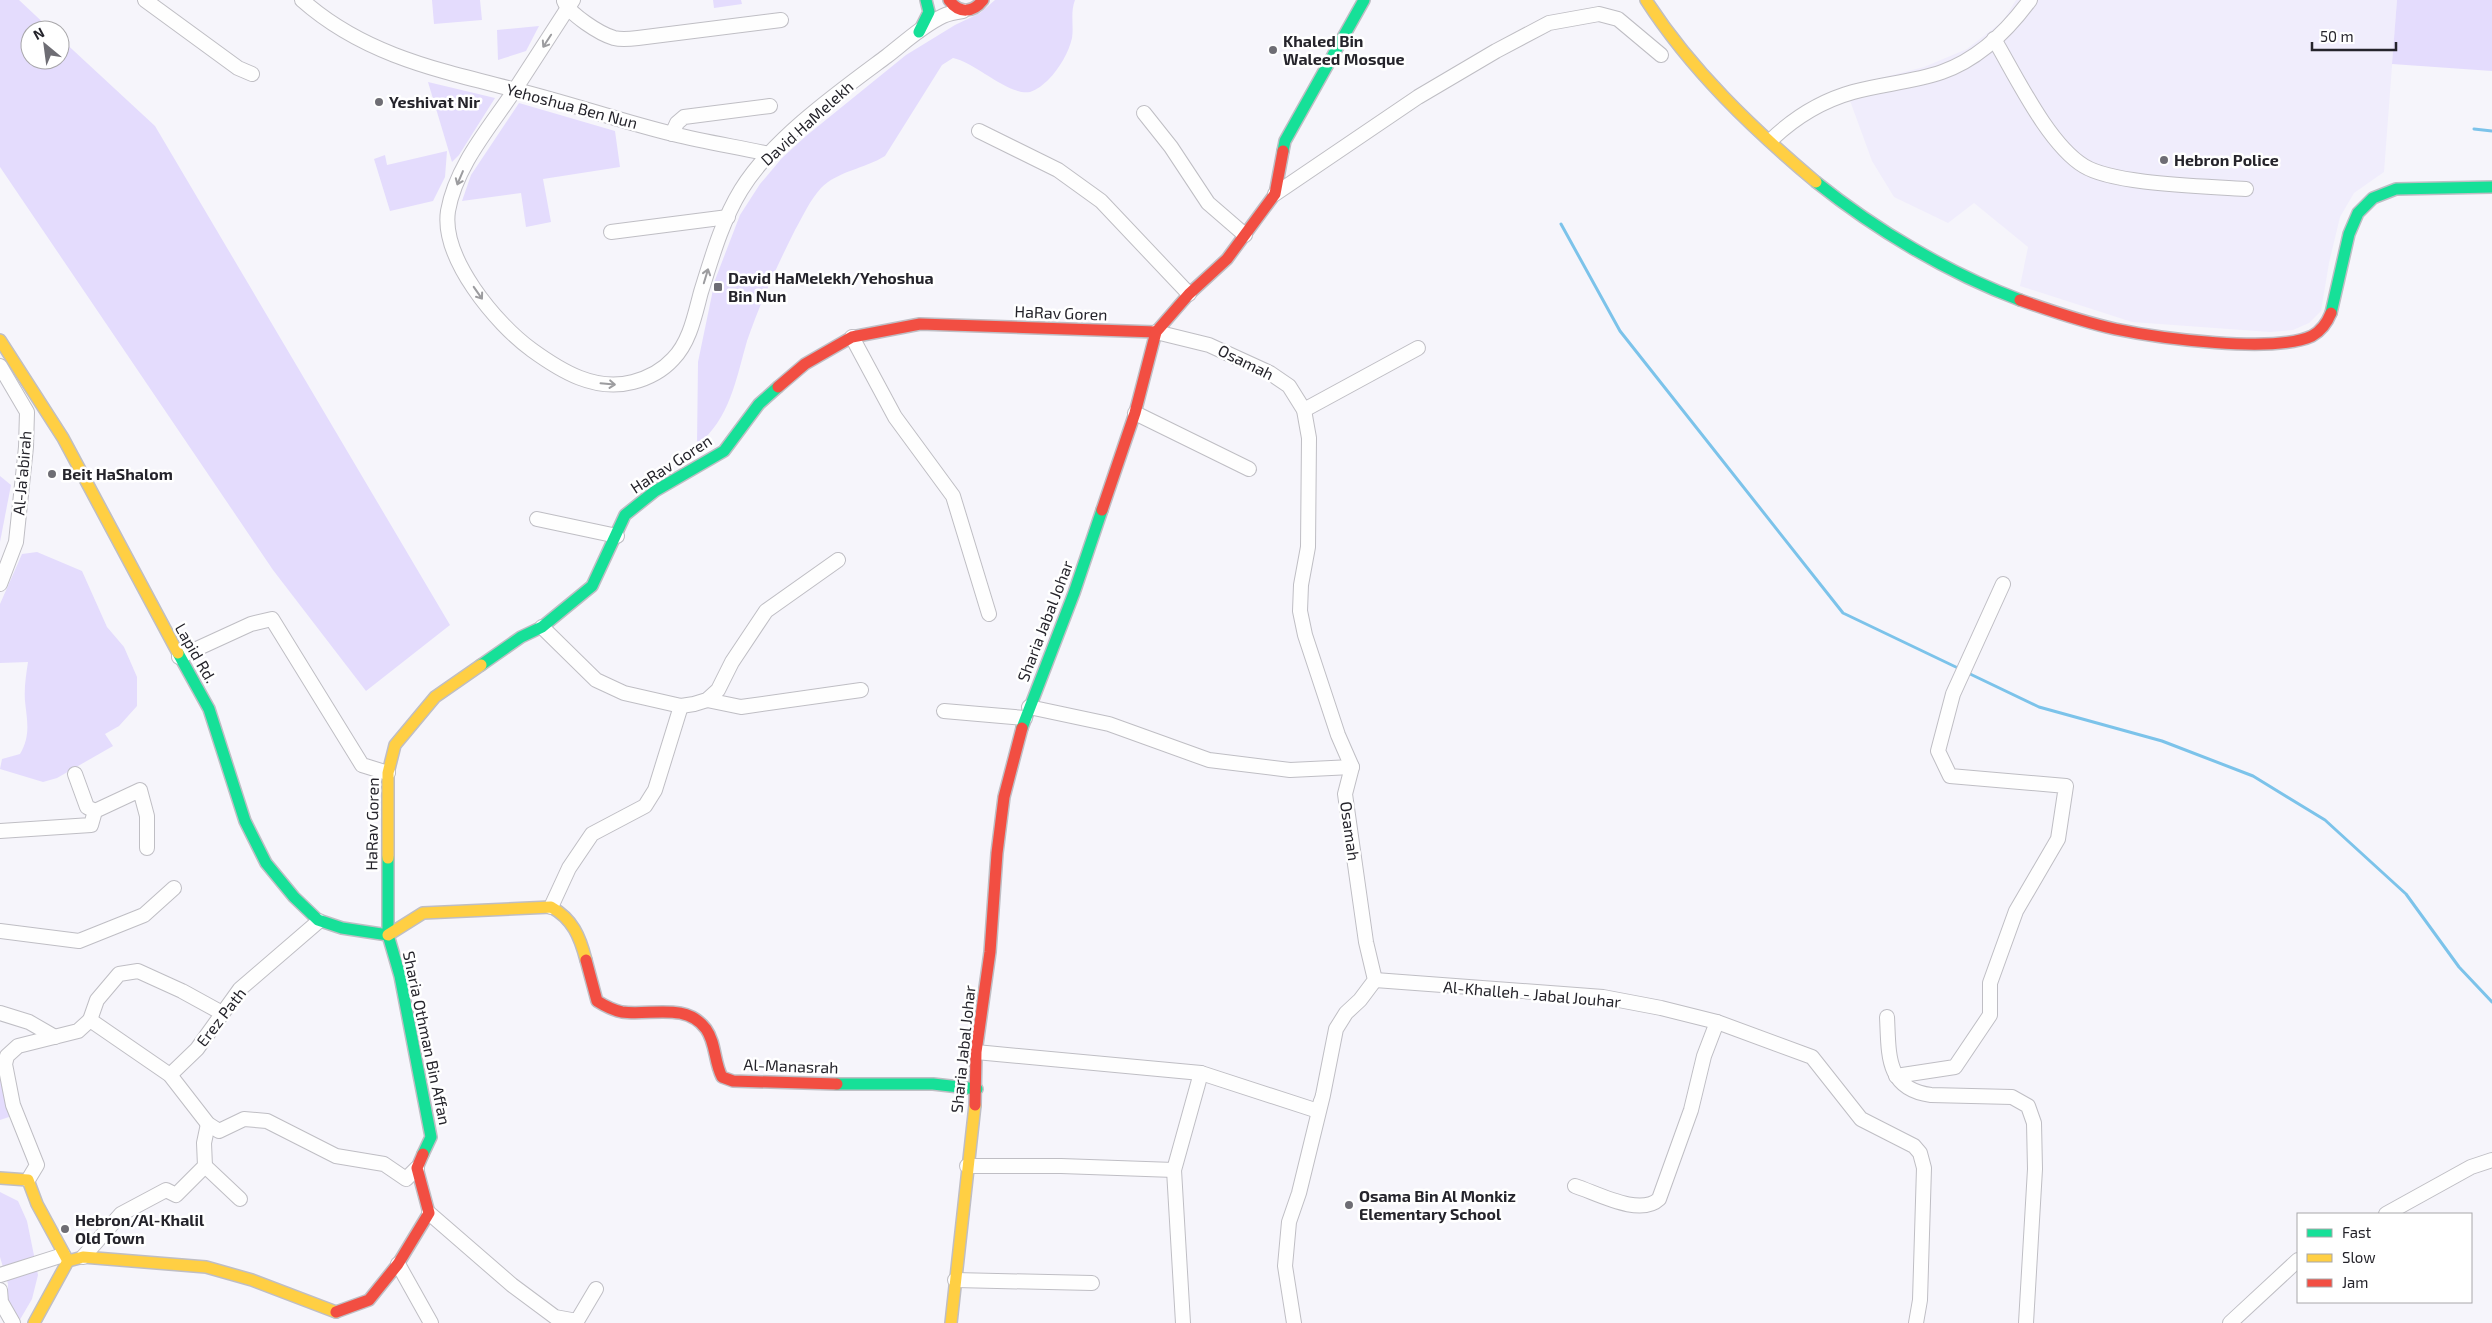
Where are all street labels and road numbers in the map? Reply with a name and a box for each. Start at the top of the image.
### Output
street label: David HaMelekh [757,76,857,169]
street label: Yehoshua Ben Nun [504,79,640,132]
street label: HaRav Goren [1014,301,1108,324]
street label: Osamah [1215,340,1277,383]
street label: Al-Ja'abirah [8,430,35,516]
street label: HaRav Goren [627,430,715,497]
street label: Sharia Jabal Johar [1013,557,1077,684]
street label: Lapid Rd. [172,620,221,686]
street label: HaRav Goren [361,777,382,871]
street label: Osamah [1337,800,1364,862]
street label: Sharia Othman Bin Affan [400,949,455,1127]
street label: Al-Khalleh - Jabal Jouhar [1442,976,1622,1011]
street label: Erez Path [192,984,249,1050]
street label: Sharia Jabal Johar [946,984,979,1114]
street label: Al-Manasrah [743,1054,839,1077]

